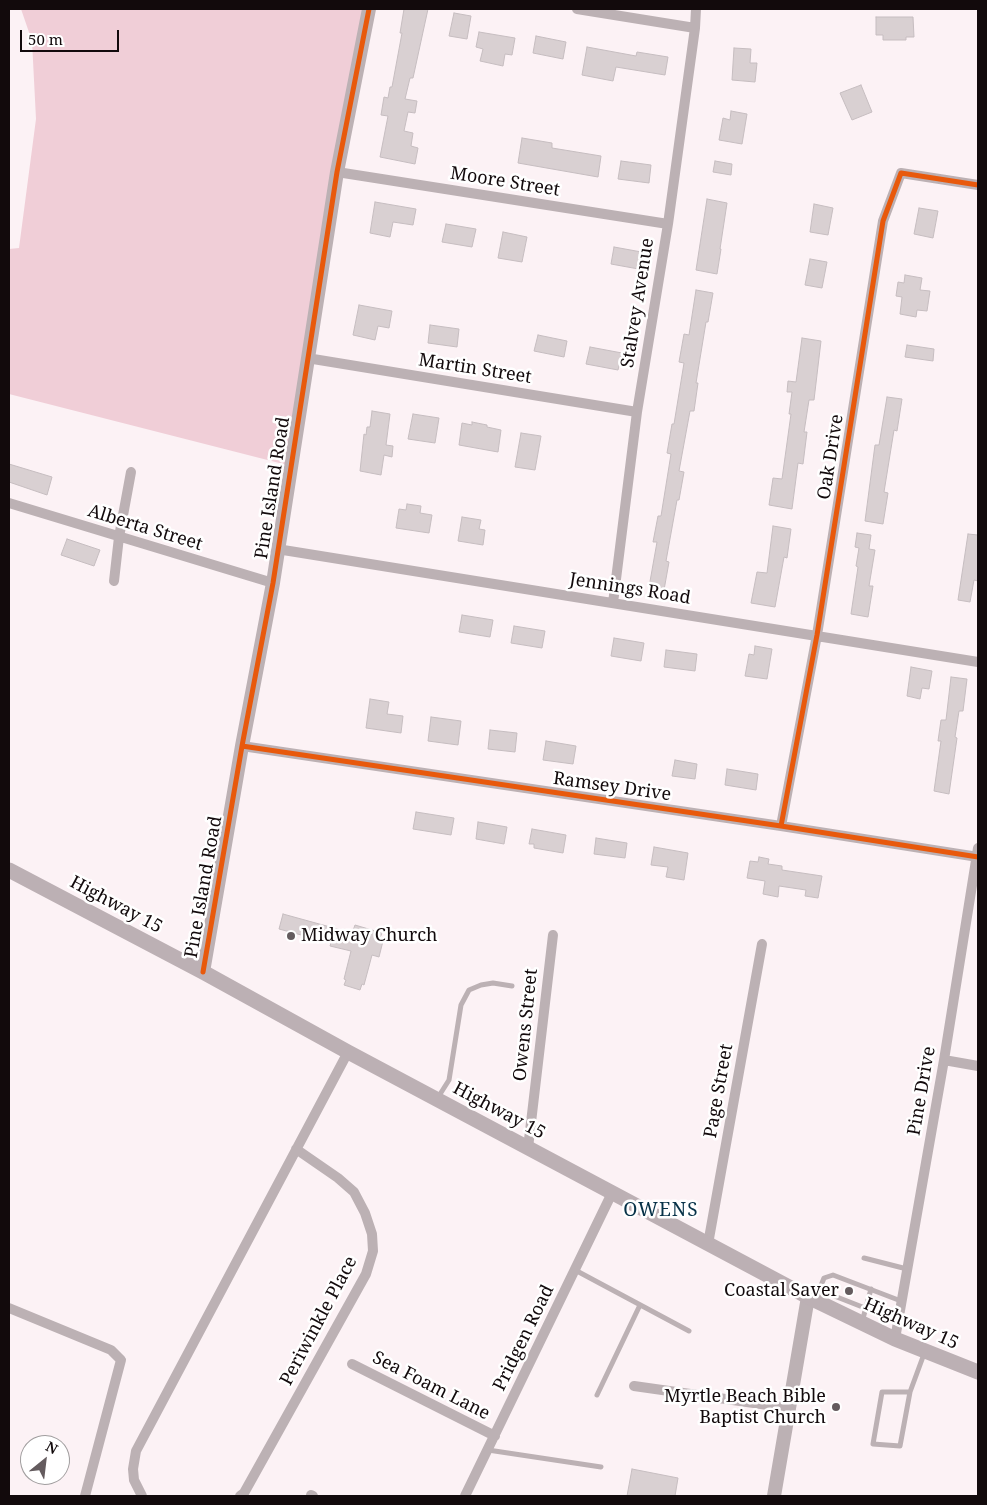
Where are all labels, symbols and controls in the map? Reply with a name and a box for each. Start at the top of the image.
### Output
scale bar [22,20,121,52]
text: 50 m [28,29,63,49]
street label: Moore Street [449,163,561,201]
street label: Stalvey Avenue [617,237,659,369]
street label: Martin Street [417,349,533,389]
street label: Oak Drive [814,413,848,501]
street label: Pine Island Road [251,415,295,561]
street label: Alberta Street [85,500,205,556]
street label: Jennings Road [568,569,692,609]
street label: Ramsey Drive [552,768,672,806]
street label: Pine Island Road [181,814,227,960]
street label: Highway 15 [66,872,166,938]
place label: Midway Church [301,925,438,947]
marker: Midway Church [285,930,297,942]
street label: Owens Street [509,968,543,1082]
street label: Page Street [700,1042,738,1140]
street label: Pine Drive [904,1045,940,1137]
street label: Highway 15 [449,1078,549,1144]
district label: OWENS [623,1200,699,1222]
street label: Periwinkle Place [276,1253,362,1389]
place label: Coastal Saver [724,1280,839,1302]
street label: Pridgen Road [489,1282,559,1394]
marker: Coastal Saver [843,1285,855,1297]
street label: Highway 15 [860,1294,962,1354]
street label: Sea Foam Lane [369,1347,493,1425]
place label: Myrtle Beach Bible Baptist Church [664,1386,826,1428]
marker: Myrtle Beach Bible Baptist Church [830,1401,842,1413]
north arrow [20,1435,70,1485]
text: N [43,1436,61,1458]

